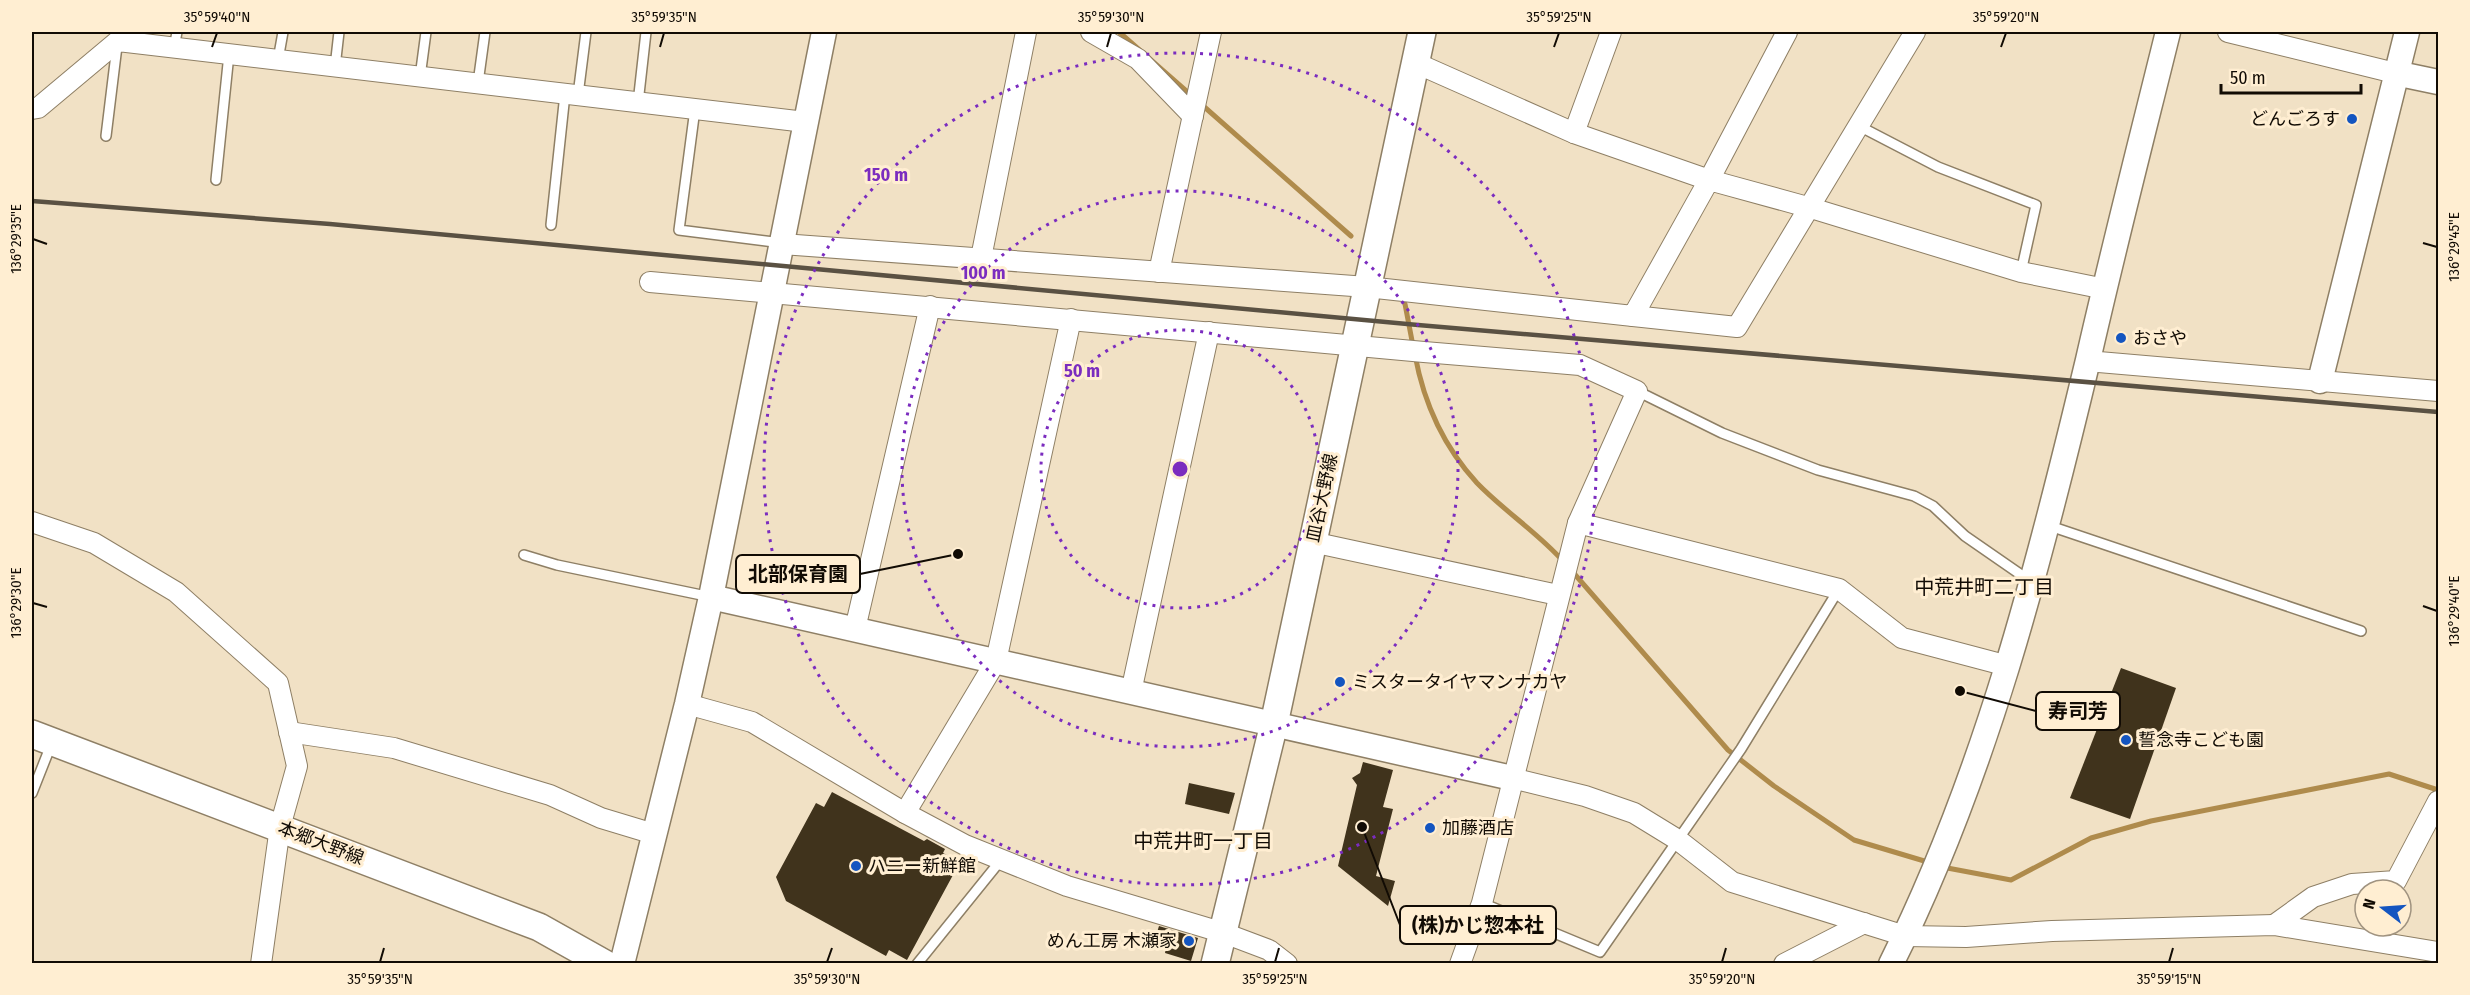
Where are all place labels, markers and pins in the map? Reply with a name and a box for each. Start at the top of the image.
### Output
place label: どんごろす [2250,108,2340,130]
marker: どんごろす [2345,112,2359,126]
place label: おさや [2133,327,2187,349]
marker: おさや [2114,331,2128,345]
centre of rings [1170,459,1190,479]
callout: 北部保育園 [736,555,860,593]
place label: ミスタータイヤマンナカヤ [1352,671,1567,693]
marker: ミスタータイヤマンナカヤ [1333,675,1347,689]
callout: 寿司芳 [2036,692,2120,730]
place label: 誓念寺こども園 [2138,729,2264,751]
marker: 誓念寺こども園 [2119,733,2133,747]
place label: 加藤酒店 [1442,817,1514,839]
marker: 加藤酒店 [1423,821,1437,835]
place label: ハニー新鮮館 [868,855,976,877]
marker: ハニー新鮮館 [849,859,863,873]
callout: (株)かじ惣本社 [1400,906,1556,944]
place label: めん工房 木瀬家 [1047,930,1177,952]
marker: めん工房 木瀬家 [1182,934,1196,948]

